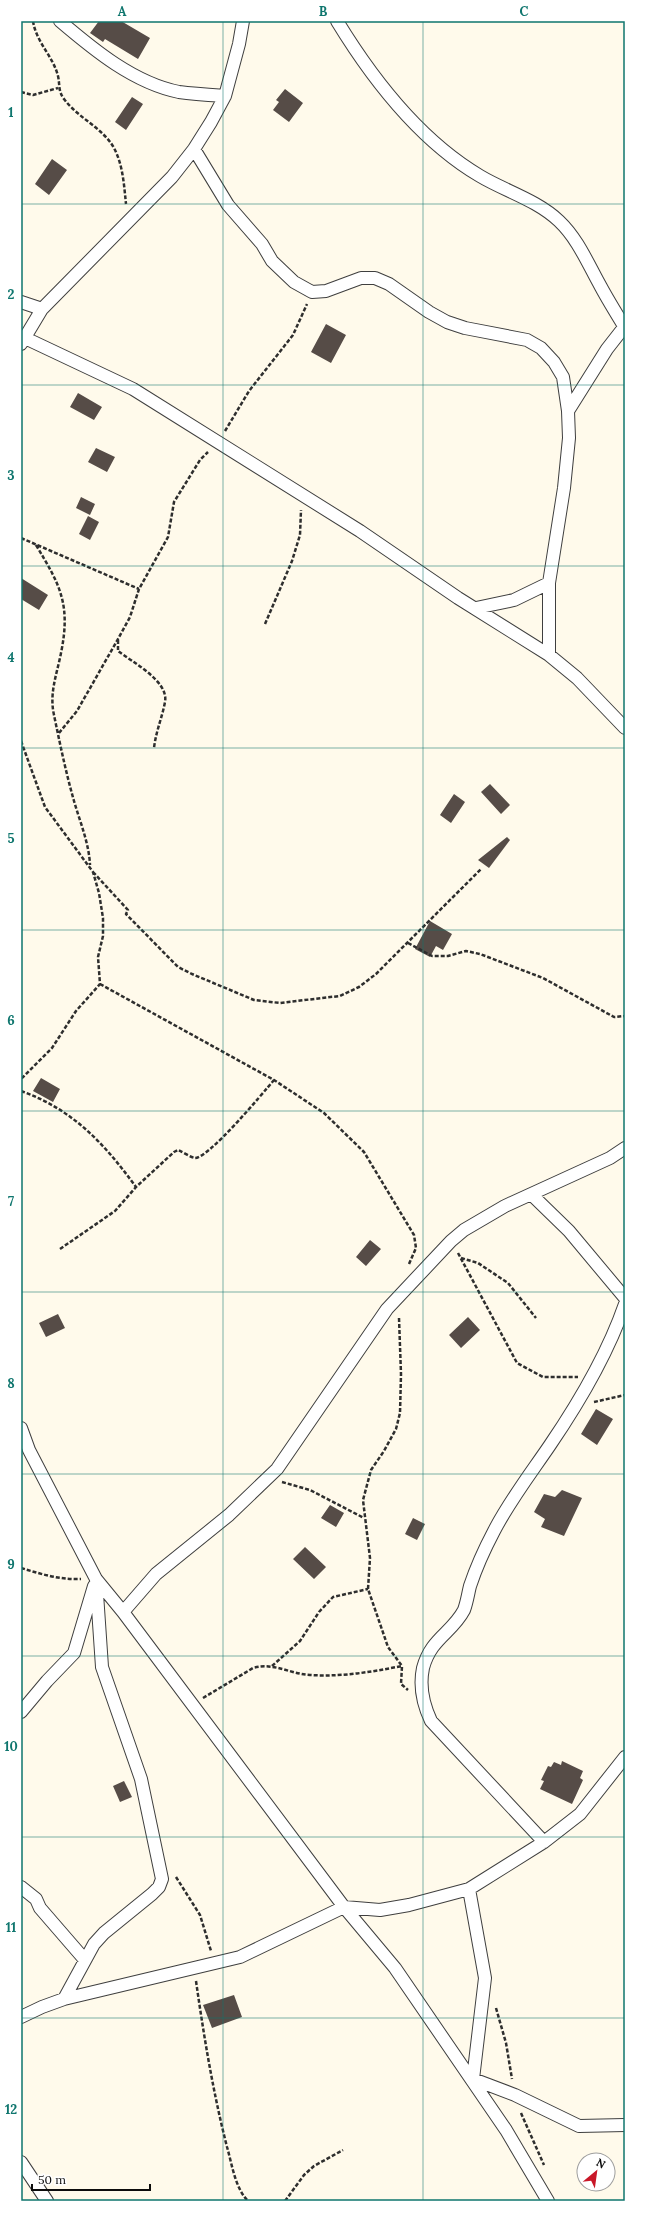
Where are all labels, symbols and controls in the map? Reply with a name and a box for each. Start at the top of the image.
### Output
text: A [118,3,127,20]
text: B [319,3,328,20]
text: C [520,3,529,20]
text: 1 [8,104,14,121]
text: 2 [8,286,15,303]
text: 3 [7,467,15,484]
text: 4 [7,649,15,666]
text: 5 [7,830,15,847]
text: 6 [7,1012,15,1029]
text: 7 [8,1193,14,1210]
text: 8 [7,1375,15,1392]
text: 9 [7,1556,15,1573]
text: 10 [4,1738,18,1755]
text: 11 [6,1919,16,1936]
text: 12 [5,2101,17,2118]
north arrow [576,2152,616,2192]
text: N [594,2155,608,2172]
scale bar [32,2166,150,2192]
text: 50 m [38,2172,66,2187]

